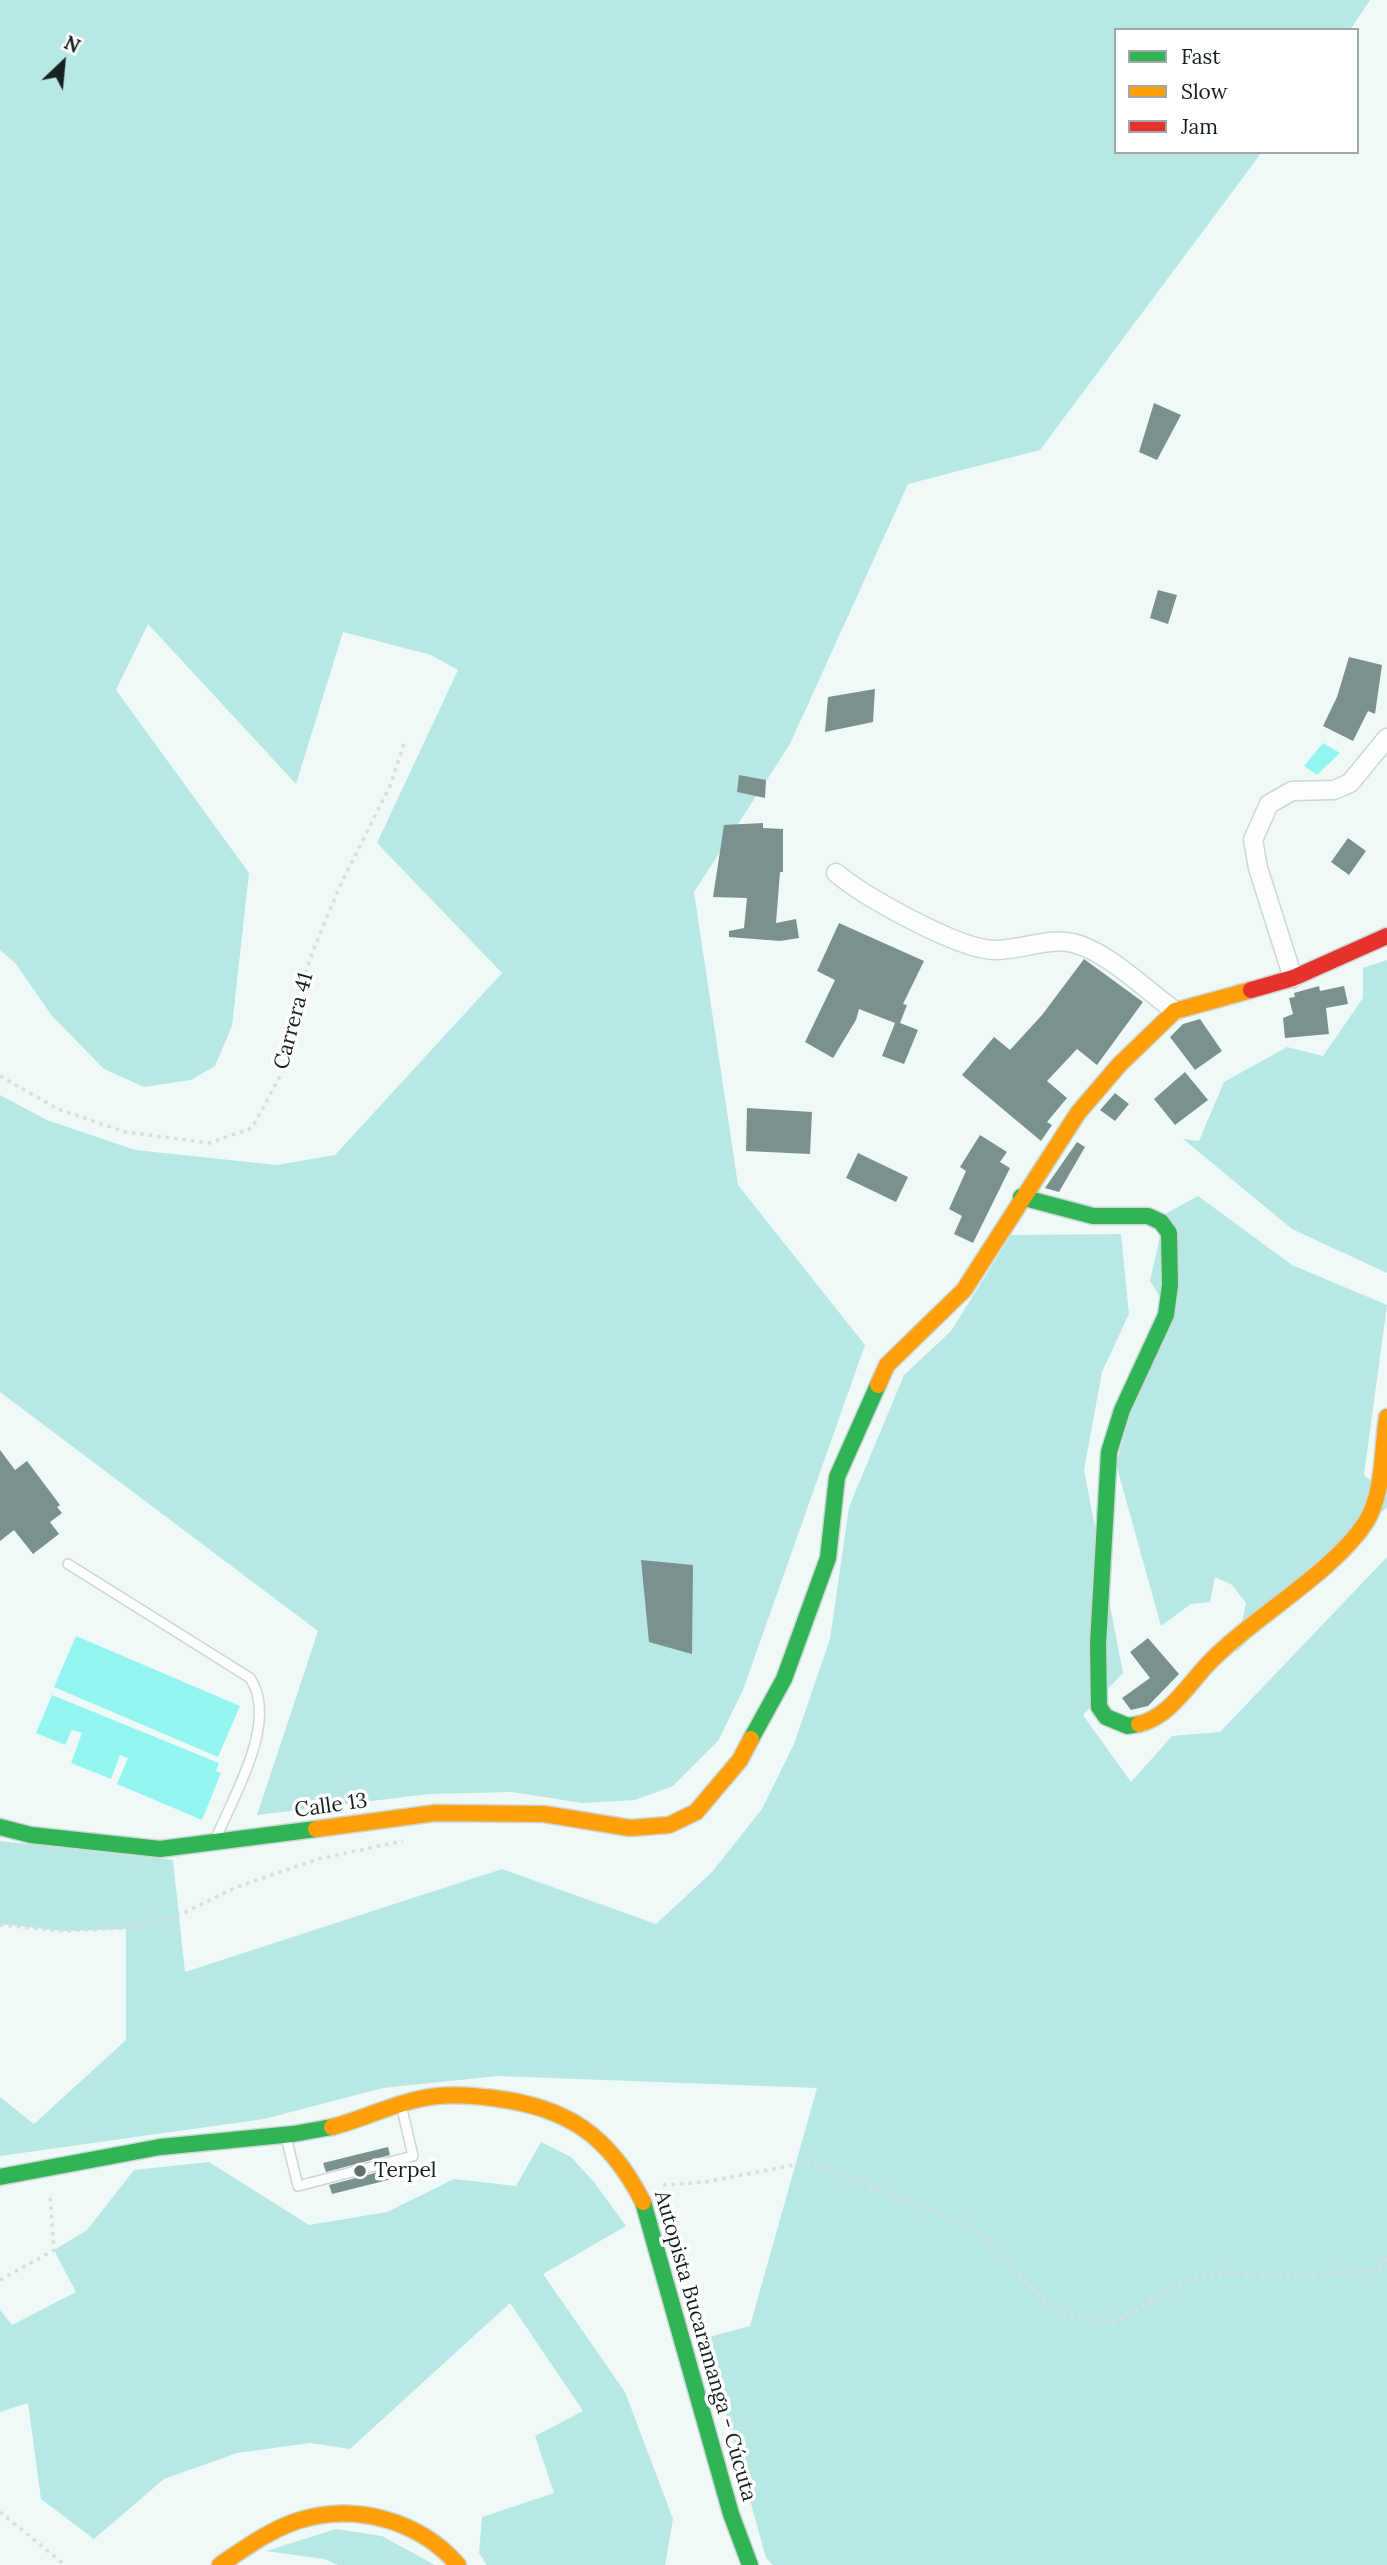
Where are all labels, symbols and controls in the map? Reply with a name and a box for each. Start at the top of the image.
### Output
north arrow [28,28,98,98]
legend [1114,28,1359,154]
text: N [60,30,84,58]
text: Fast [1181,43,1220,70]
text: Slow [1181,78,1228,105]
text: Jam [1181,113,1218,140]
street label: Carrera 41 [269,970,319,1072]
street label: Calle 13 [293,1788,369,1824]
place label: Terpel [374,2158,437,2184]
marker: Terpel [352,2163,368,2179]
street label: Autopista Bucaramanga - Cúcuta [649,2188,761,2504]

